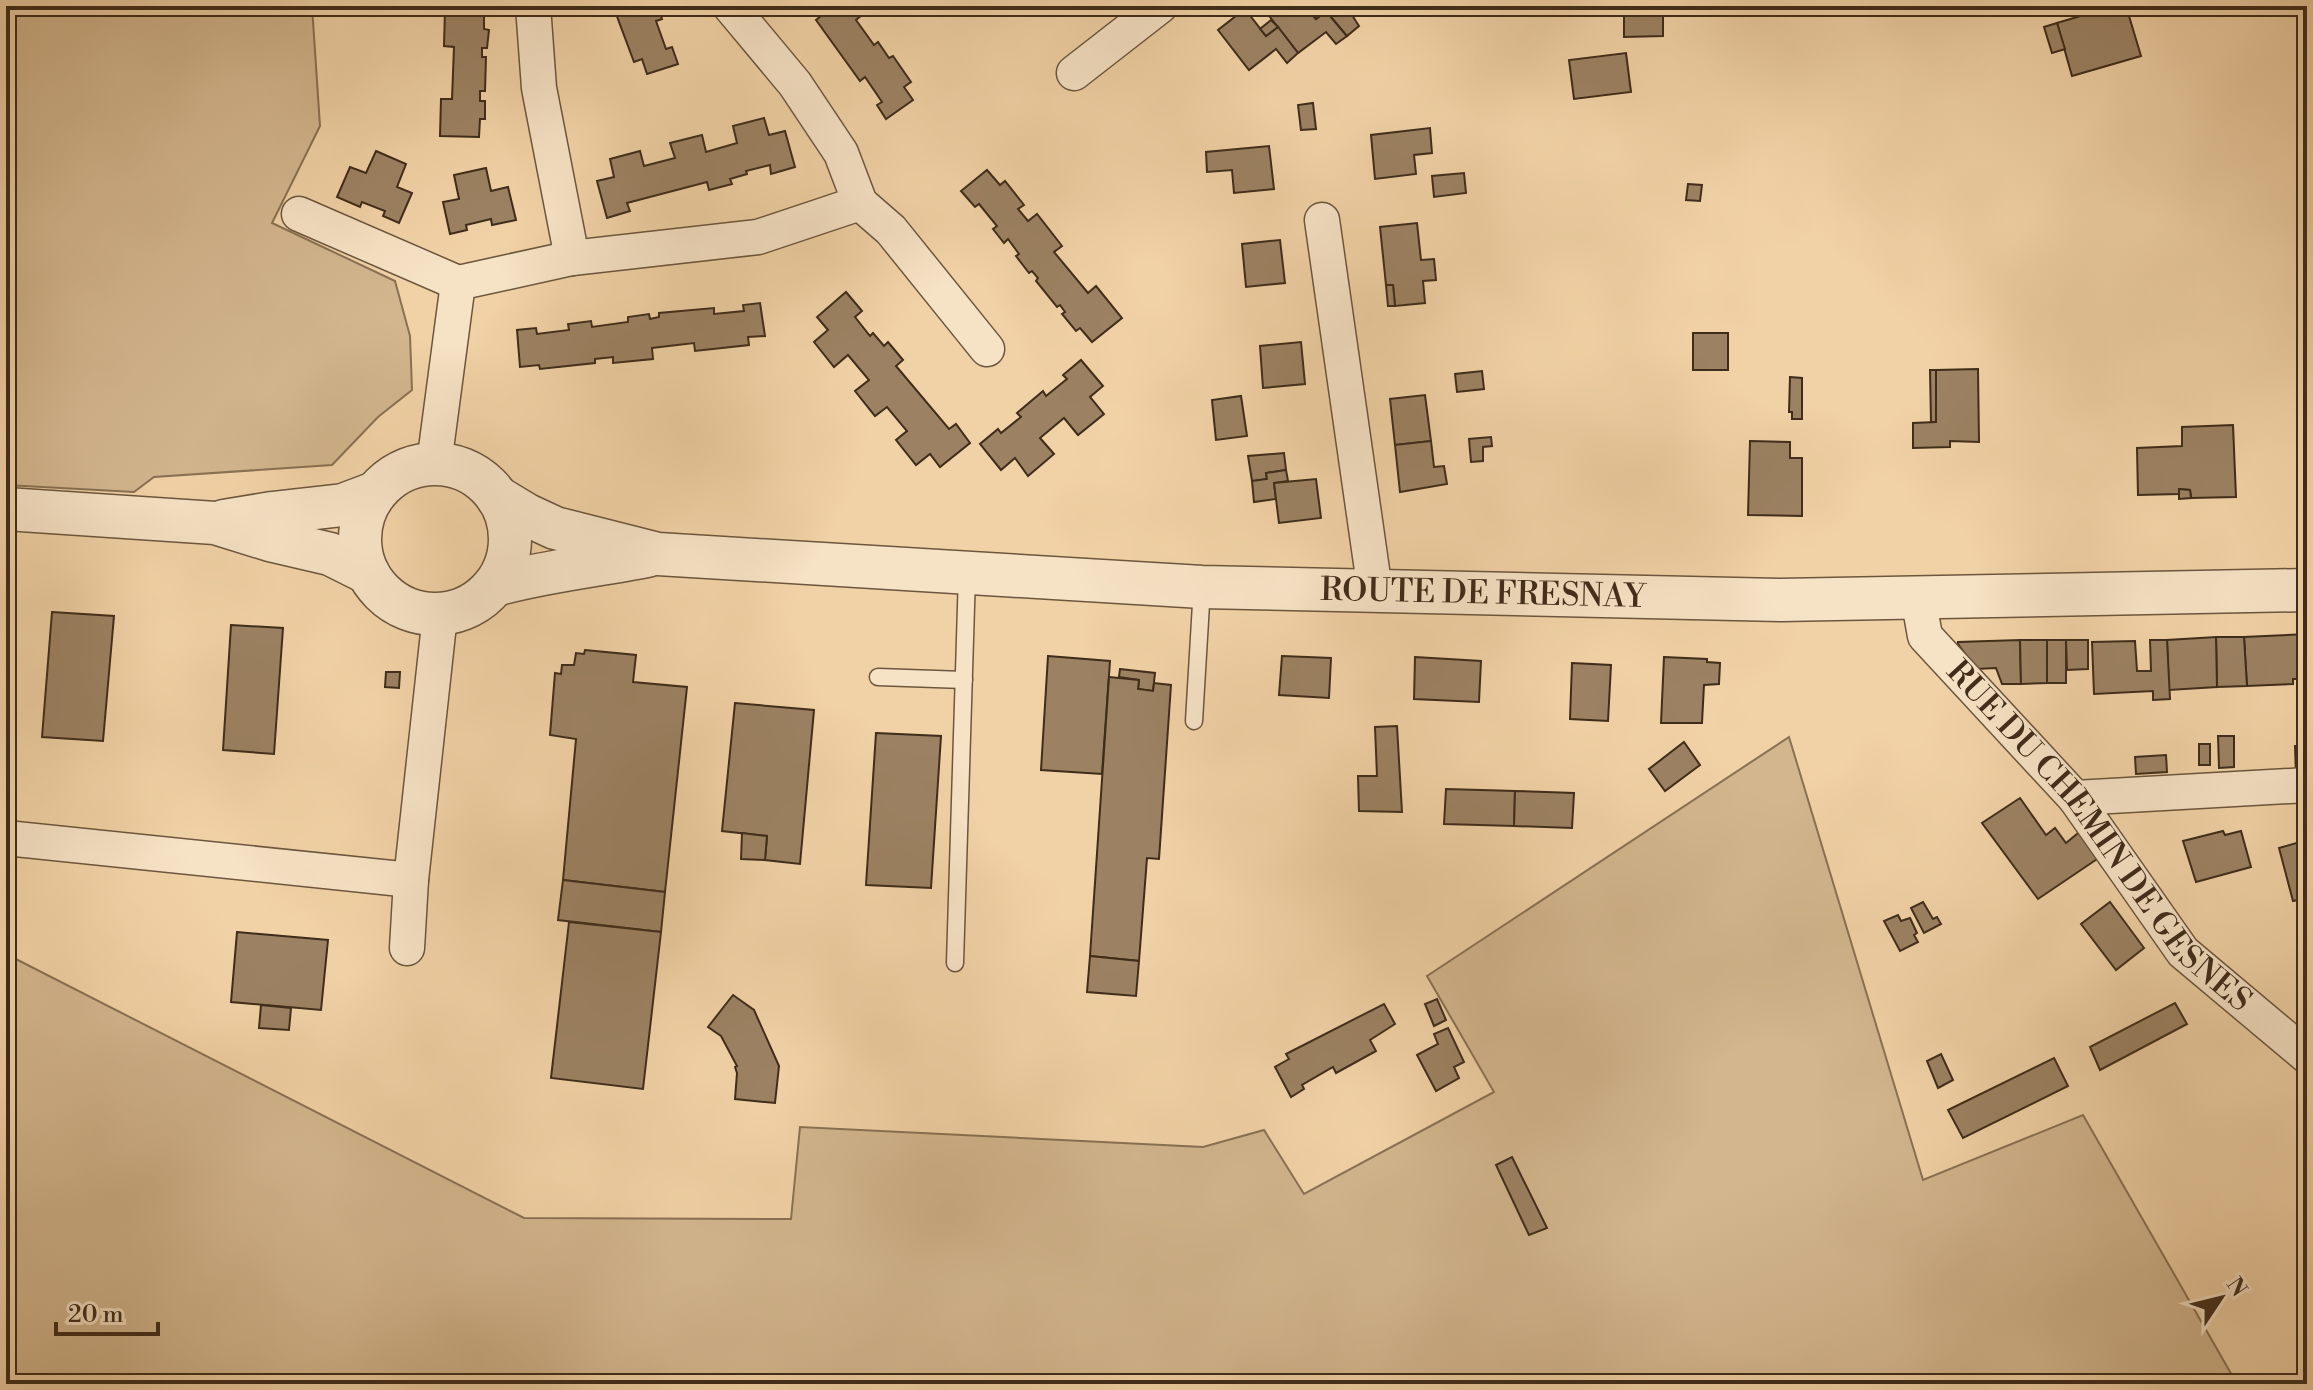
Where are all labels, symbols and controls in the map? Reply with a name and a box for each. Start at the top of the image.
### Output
street label: ROUTE DE FRESNAY [1320,570,1648,617]
street label: RUE DU CHEMIN DE GESNES [1938,652,2260,1021]
north arrow [2181,1258,2261,1338]
text: N [2220,1273,2253,1303]
scale bar [56,1286,158,1336]
text: 20 m [68,1300,124,1330]

